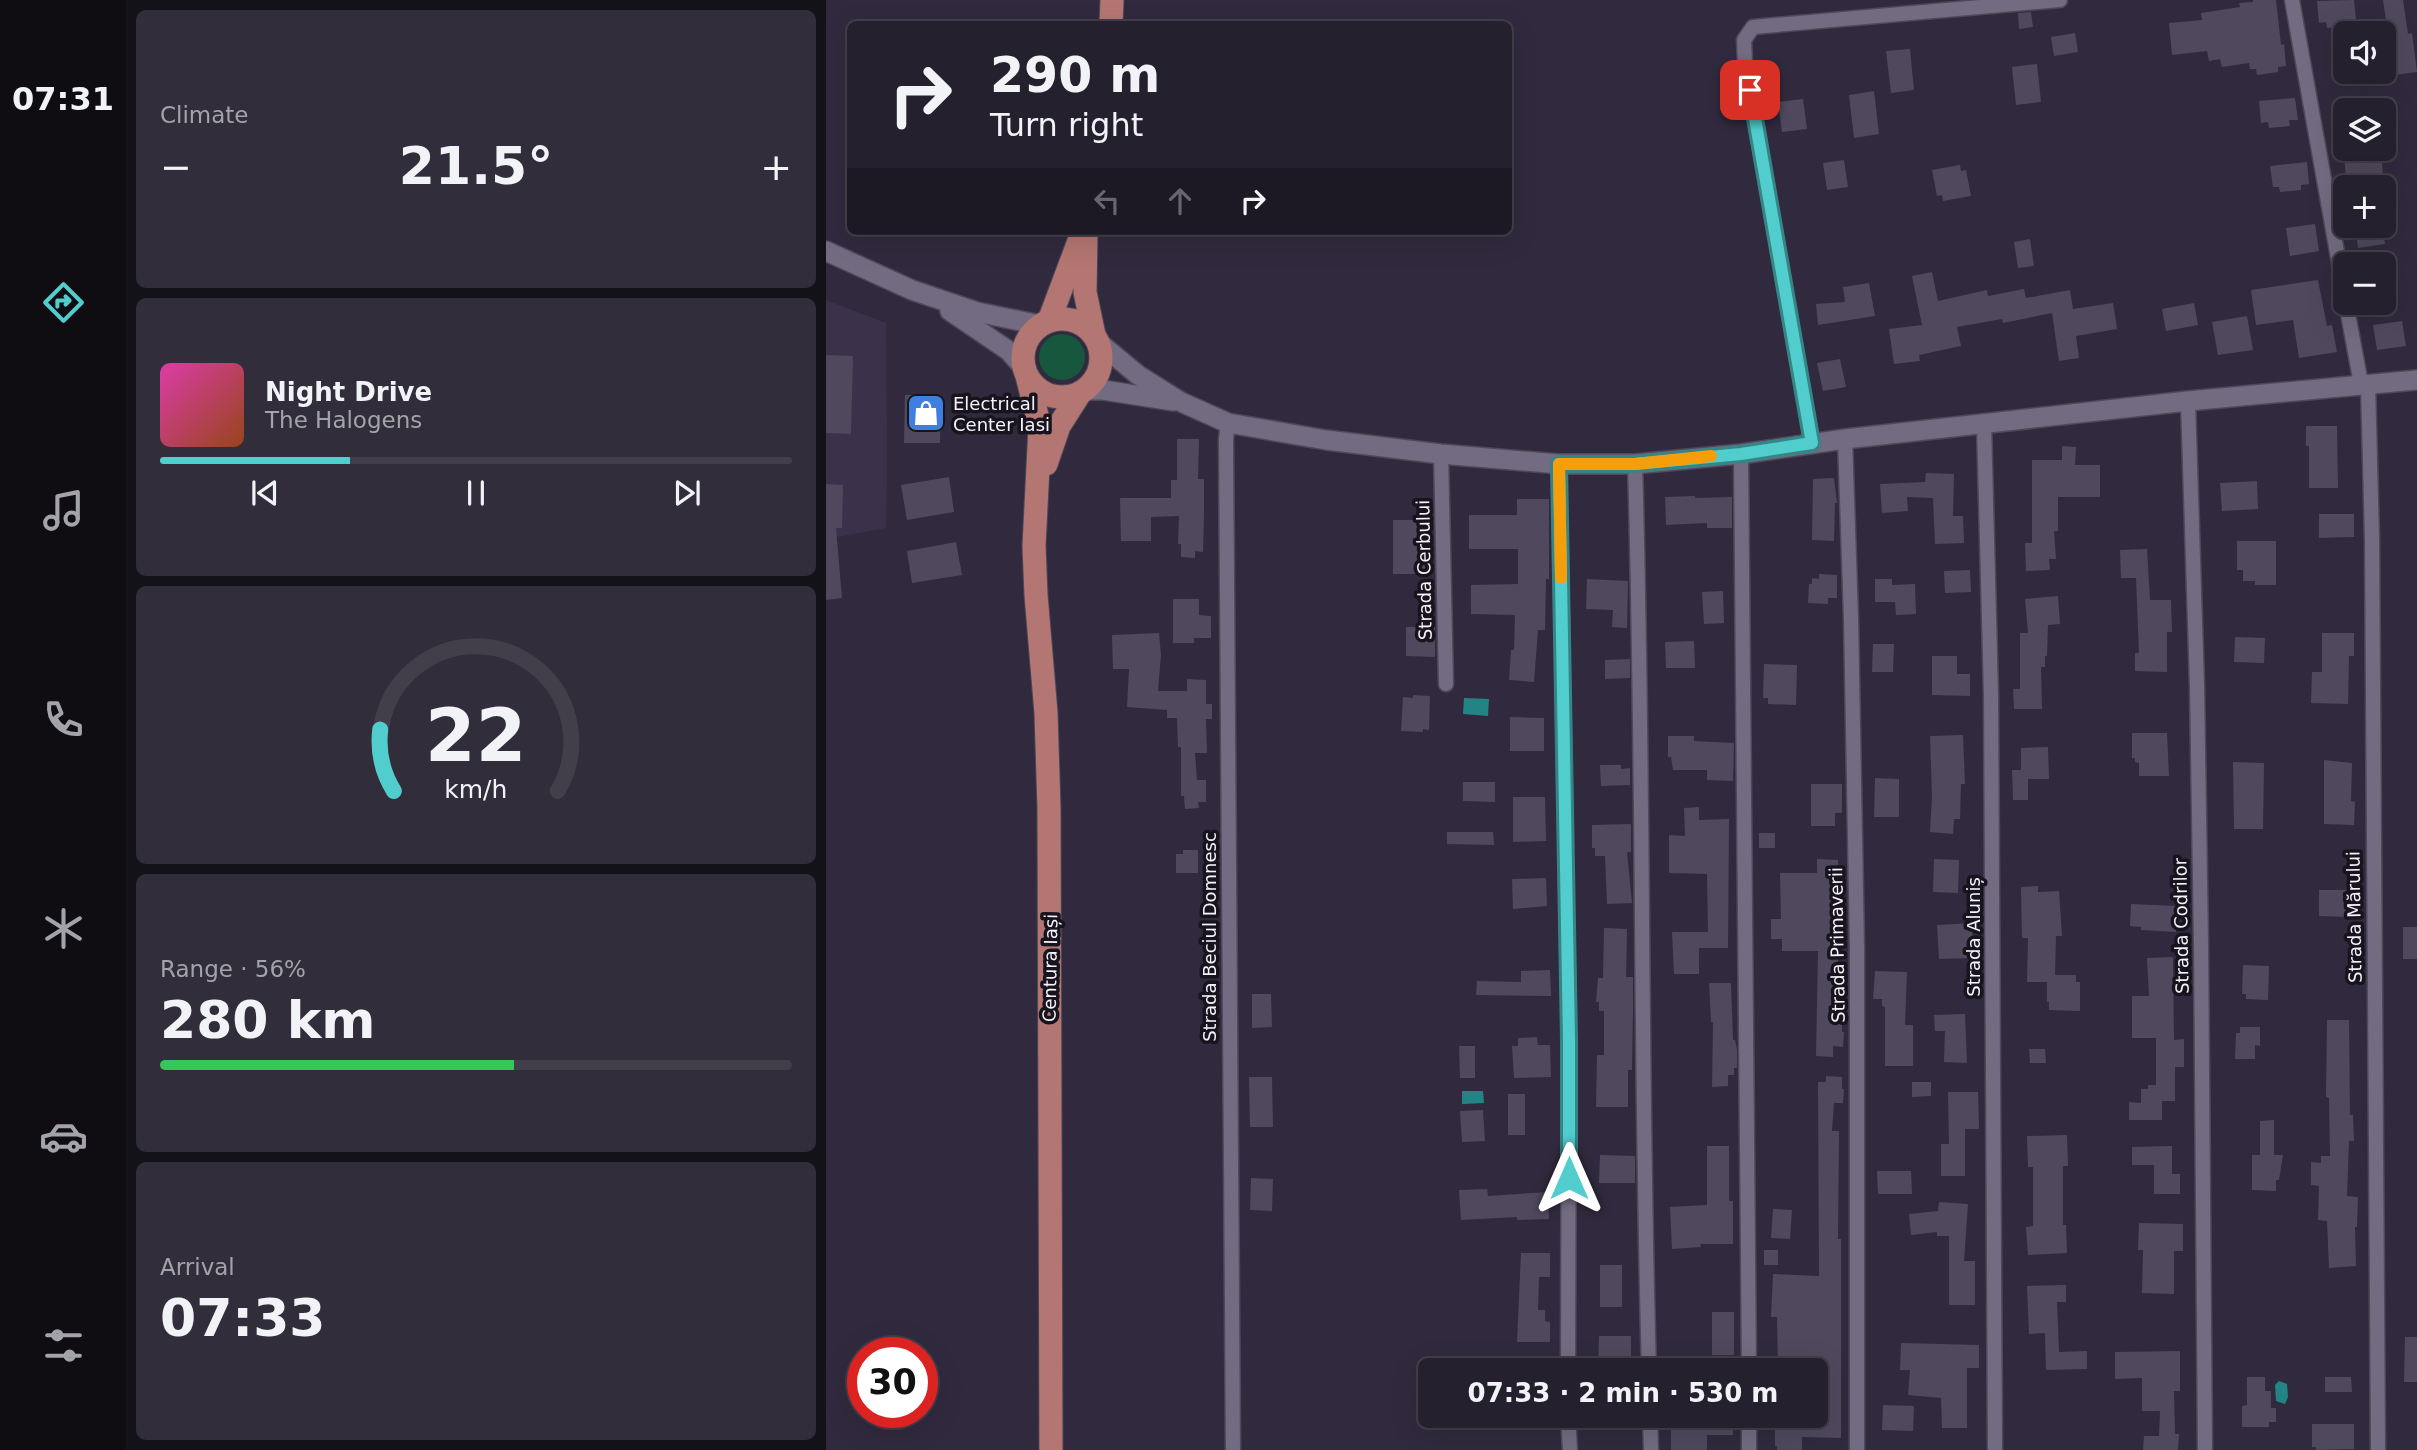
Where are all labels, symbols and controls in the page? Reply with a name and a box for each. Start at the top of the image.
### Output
map controls [2333,21,2396,315]
button: sound [2333,21,2396,84]
text: 290 m [990,47,1160,104]
icon: right [875,49,966,140]
pin [1720,60,1780,120]
icon: arrive [1731,71,1769,109]
text: 07:31 [12,80,114,118]
button: layers [2333,98,2396,161]
text: Climate [160,102,249,128]
text: Turn right [990,106,1143,144]
text: 21.5° [399,136,553,196]
text: − [160,145,192,189]
text: + [760,145,792,189]
button: + [2333,175,2396,238]
icon: left [1088,182,1126,220]
icon: ahead [1161,182,1199,220]
icon: right [1234,182,1272,220]
button: − [2333,252,2396,315]
icon: directions [39,278,88,327]
text: Night Drive [265,377,432,407]
shop icon: Electrical Center Iasi [905,392,947,434]
place label: Electrical Center Iasi [953,393,1050,435]
text: The Halogens [265,407,422,433]
icon: previous [246,474,284,512]
icon: pause [457,474,495,512]
icon: next [668,474,706,512]
icon: music [39,486,88,535]
street label: Strada Cerbului [1412,500,1436,640]
text: 22 [425,693,527,778]
icon: phone [39,695,88,744]
text: km/h [444,775,508,804]
street label: Strada Beciul Domnesc [1199,832,1220,1042]
street label: Strada Mărului [2342,851,2366,983]
street label: Strada Codrilor [2169,857,2193,994]
street label: Strada Primaverii [1825,867,1849,1023]
street label: Strada Aluniș [1963,877,1984,997]
icon: climate [39,904,88,953]
street label: Centura Iași [1039,914,1061,1022]
text: Range · 56% [160,956,306,982]
text: 280 km [160,990,375,1050]
icon: car [39,1112,88,1161]
position arrow [1532,1141,1606,1215]
text: Arrival [160,1254,235,1280]
text: 07:33 [160,1288,326,1348]
icon: filters [39,1321,88,1370]
speed limit sign: 30 [847,1337,938,1428]
text: 07:33 · 2 min · 530 m [1468,1378,1778,1408]

